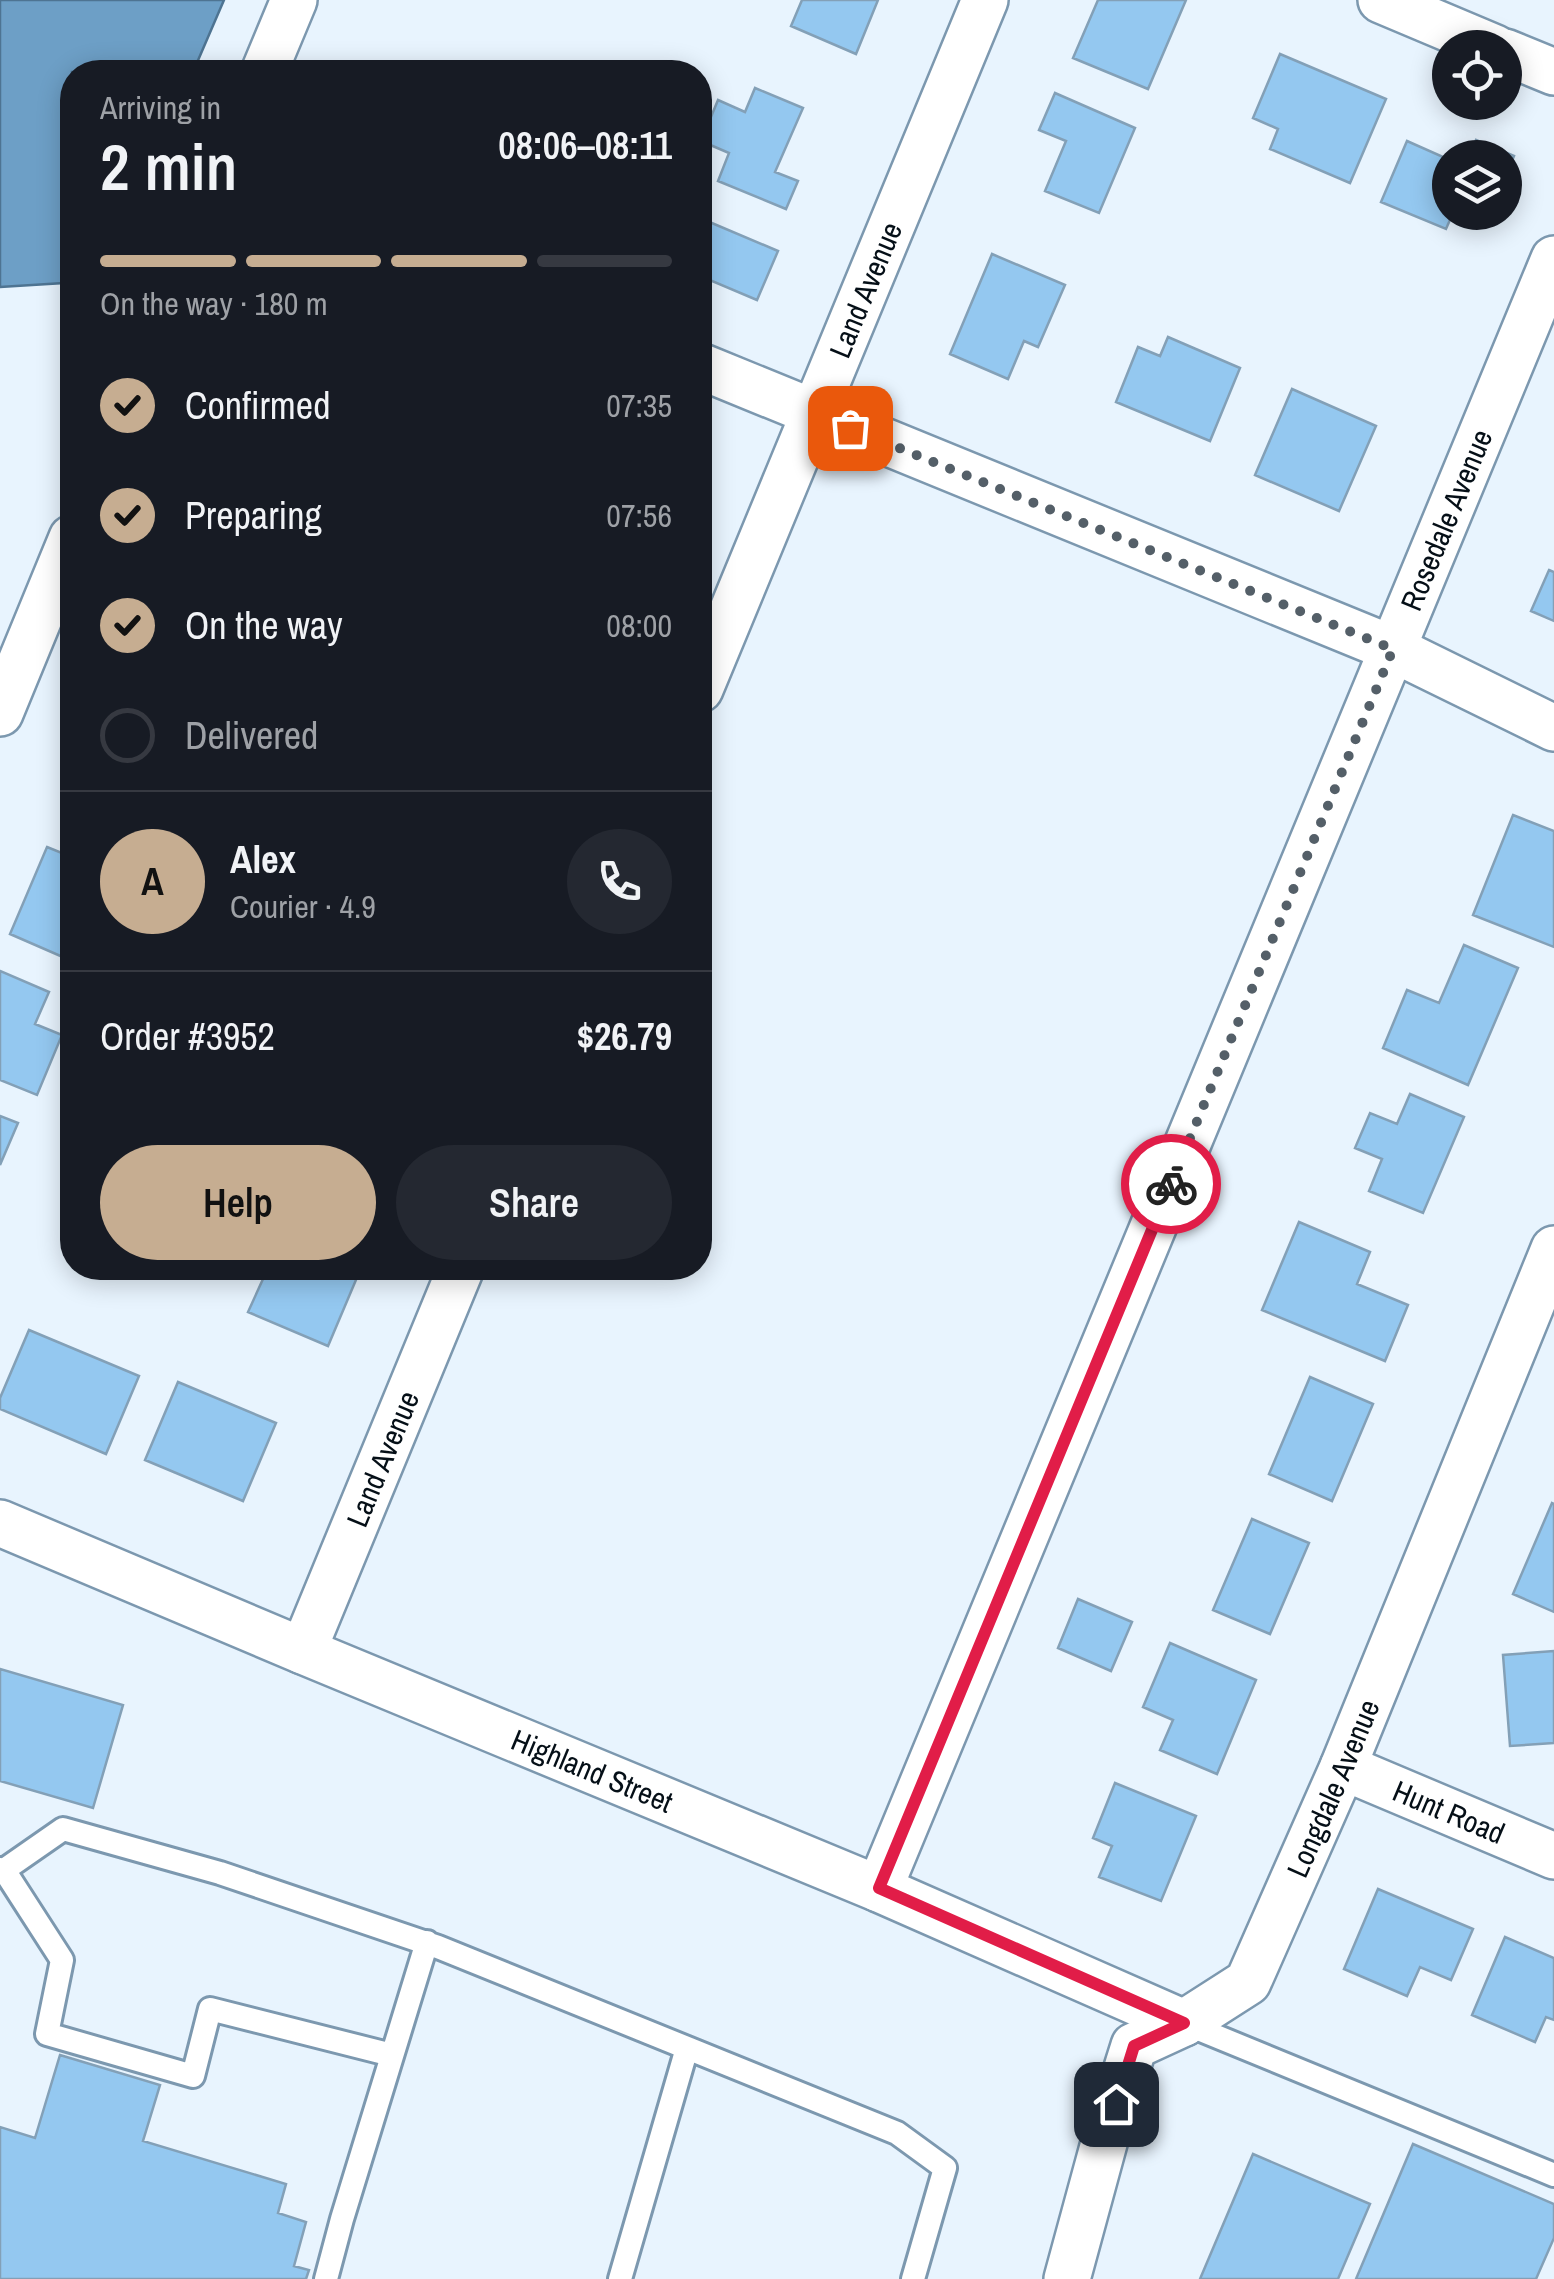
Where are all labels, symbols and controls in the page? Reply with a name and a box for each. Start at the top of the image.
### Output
map controls [1432,30,1522,230]
button: locate [1432,30,1522,120]
text: Arriving in [100,86,221,129]
text: 08:06–08:11 [498,120,672,171]
text: 2 min [100,123,237,210]
button: layers [1432,140,1522,230]
street label: Land Avenue [819,216,911,364]
text: On the way · 180 m [100,282,328,325]
icon: check [100,378,155,433]
text: Confirmed [185,380,330,431]
text: 07:35 [606,384,672,427]
pin [808,386,893,471]
icon: bag [823,401,878,456]
street label: Rosedale Avenue [1391,423,1501,616]
icon: check [100,488,155,543]
text: Preparing [185,490,322,541]
text: 07:56 [606,494,672,537]
icon: check [100,598,155,653]
text: On the way [185,600,343,651]
text: 08:00 [606,604,672,647]
text: Delivered [185,710,318,761]
button: phone [567,829,672,934]
text: Alex [230,834,296,885]
text: A [141,856,164,907]
text: Courier · 4.9 [230,885,376,928]
text: Order #3952 [100,1011,275,1062]
text: $26.79 [577,1011,672,1062]
courier [1121,1134,1221,1234]
button: Help [100,1145,376,1260]
button: Share [396,1145,672,1260]
icon: bike [1144,1157,1199,1212]
street label: Land Avenue [337,1385,428,1533]
street label: Longdale Avenue [1277,1693,1388,1883]
street label: Highland Street [506,1719,679,1822]
street label: Hunt Road [1387,1770,1511,1853]
pin [1074,2062,1159,2147]
icon: home [1089,2077,1144,2132]

